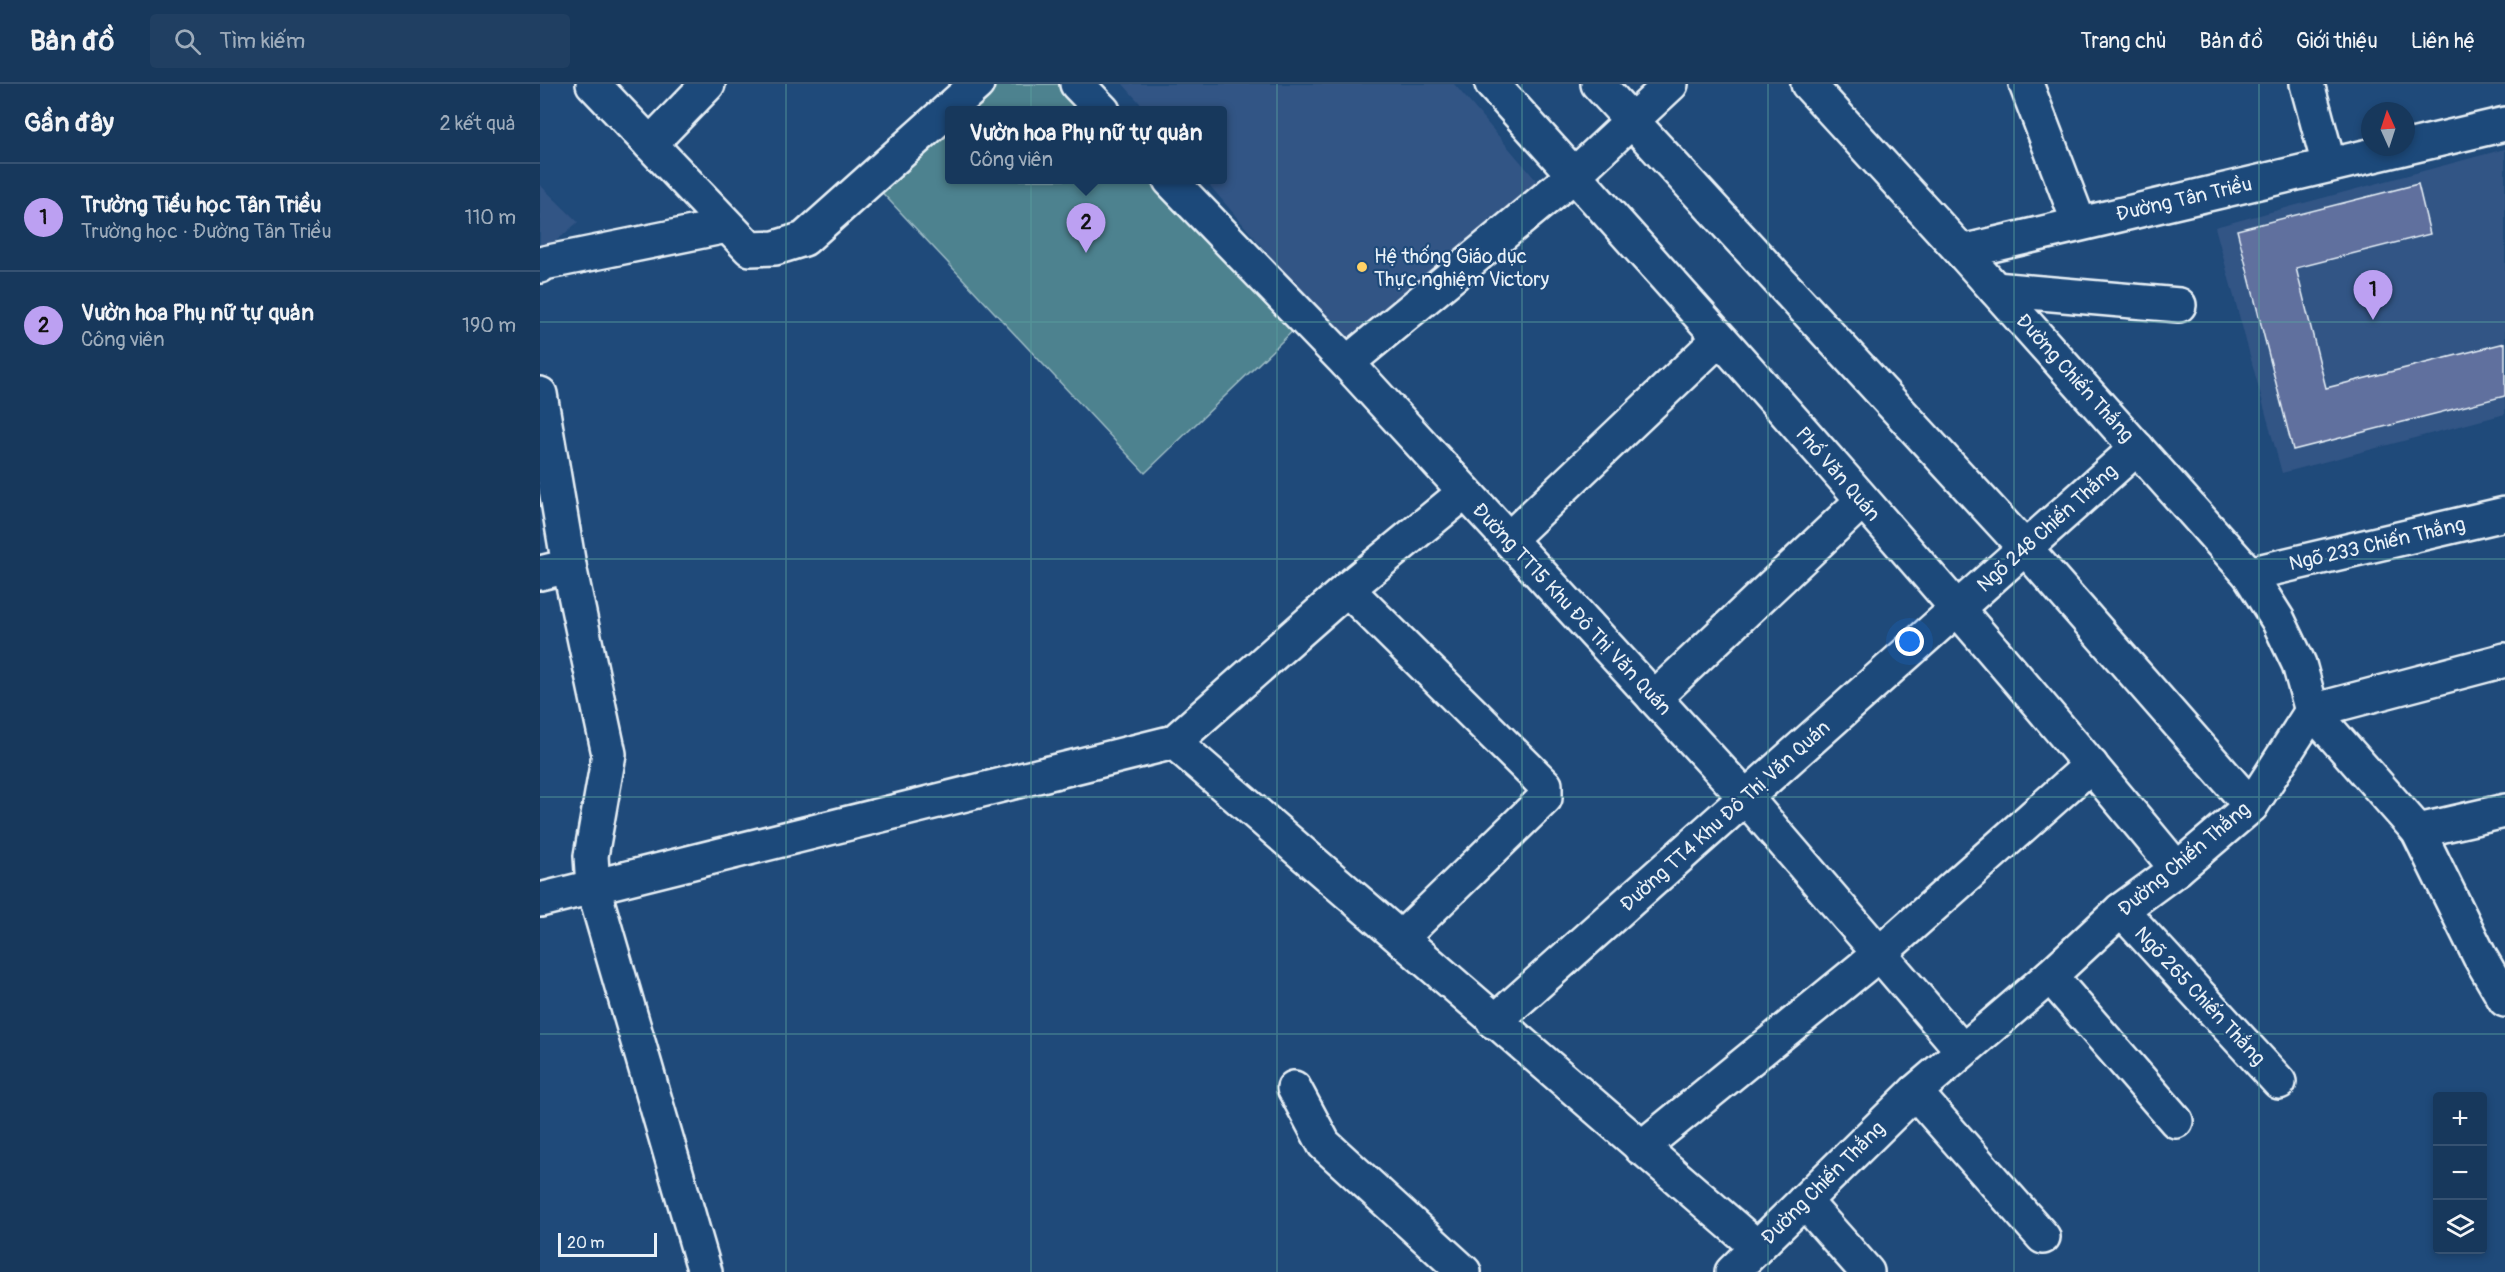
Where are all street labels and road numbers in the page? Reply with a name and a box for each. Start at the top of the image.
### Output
street label: Đường Tân Triều [2114,171,2254,227]
street label: Đường Chiến Thắng [2011,308,2139,448]
street label: Phố Văn Quán [1790,422,1886,526]
street label: Ngõ 248 Chiến Thắng [1972,458,2122,598]
street label: Đường TT15 Khu Đô Thị Văn Quán [1467,498,1677,720]
street label: Ngõ 233 Chiến Thắng [2286,512,2468,576]
street label: Đường TT4 Khu Đô Thị Văn Quán [1615,715,1835,917]
street label: Đường Chiến Thắng [2113,796,2255,922]
street label: Ngõ 265 Chiến Thắng [2129,921,2271,1071]
street label: Đường Chiến Thắng [1756,1116,1890,1250]

